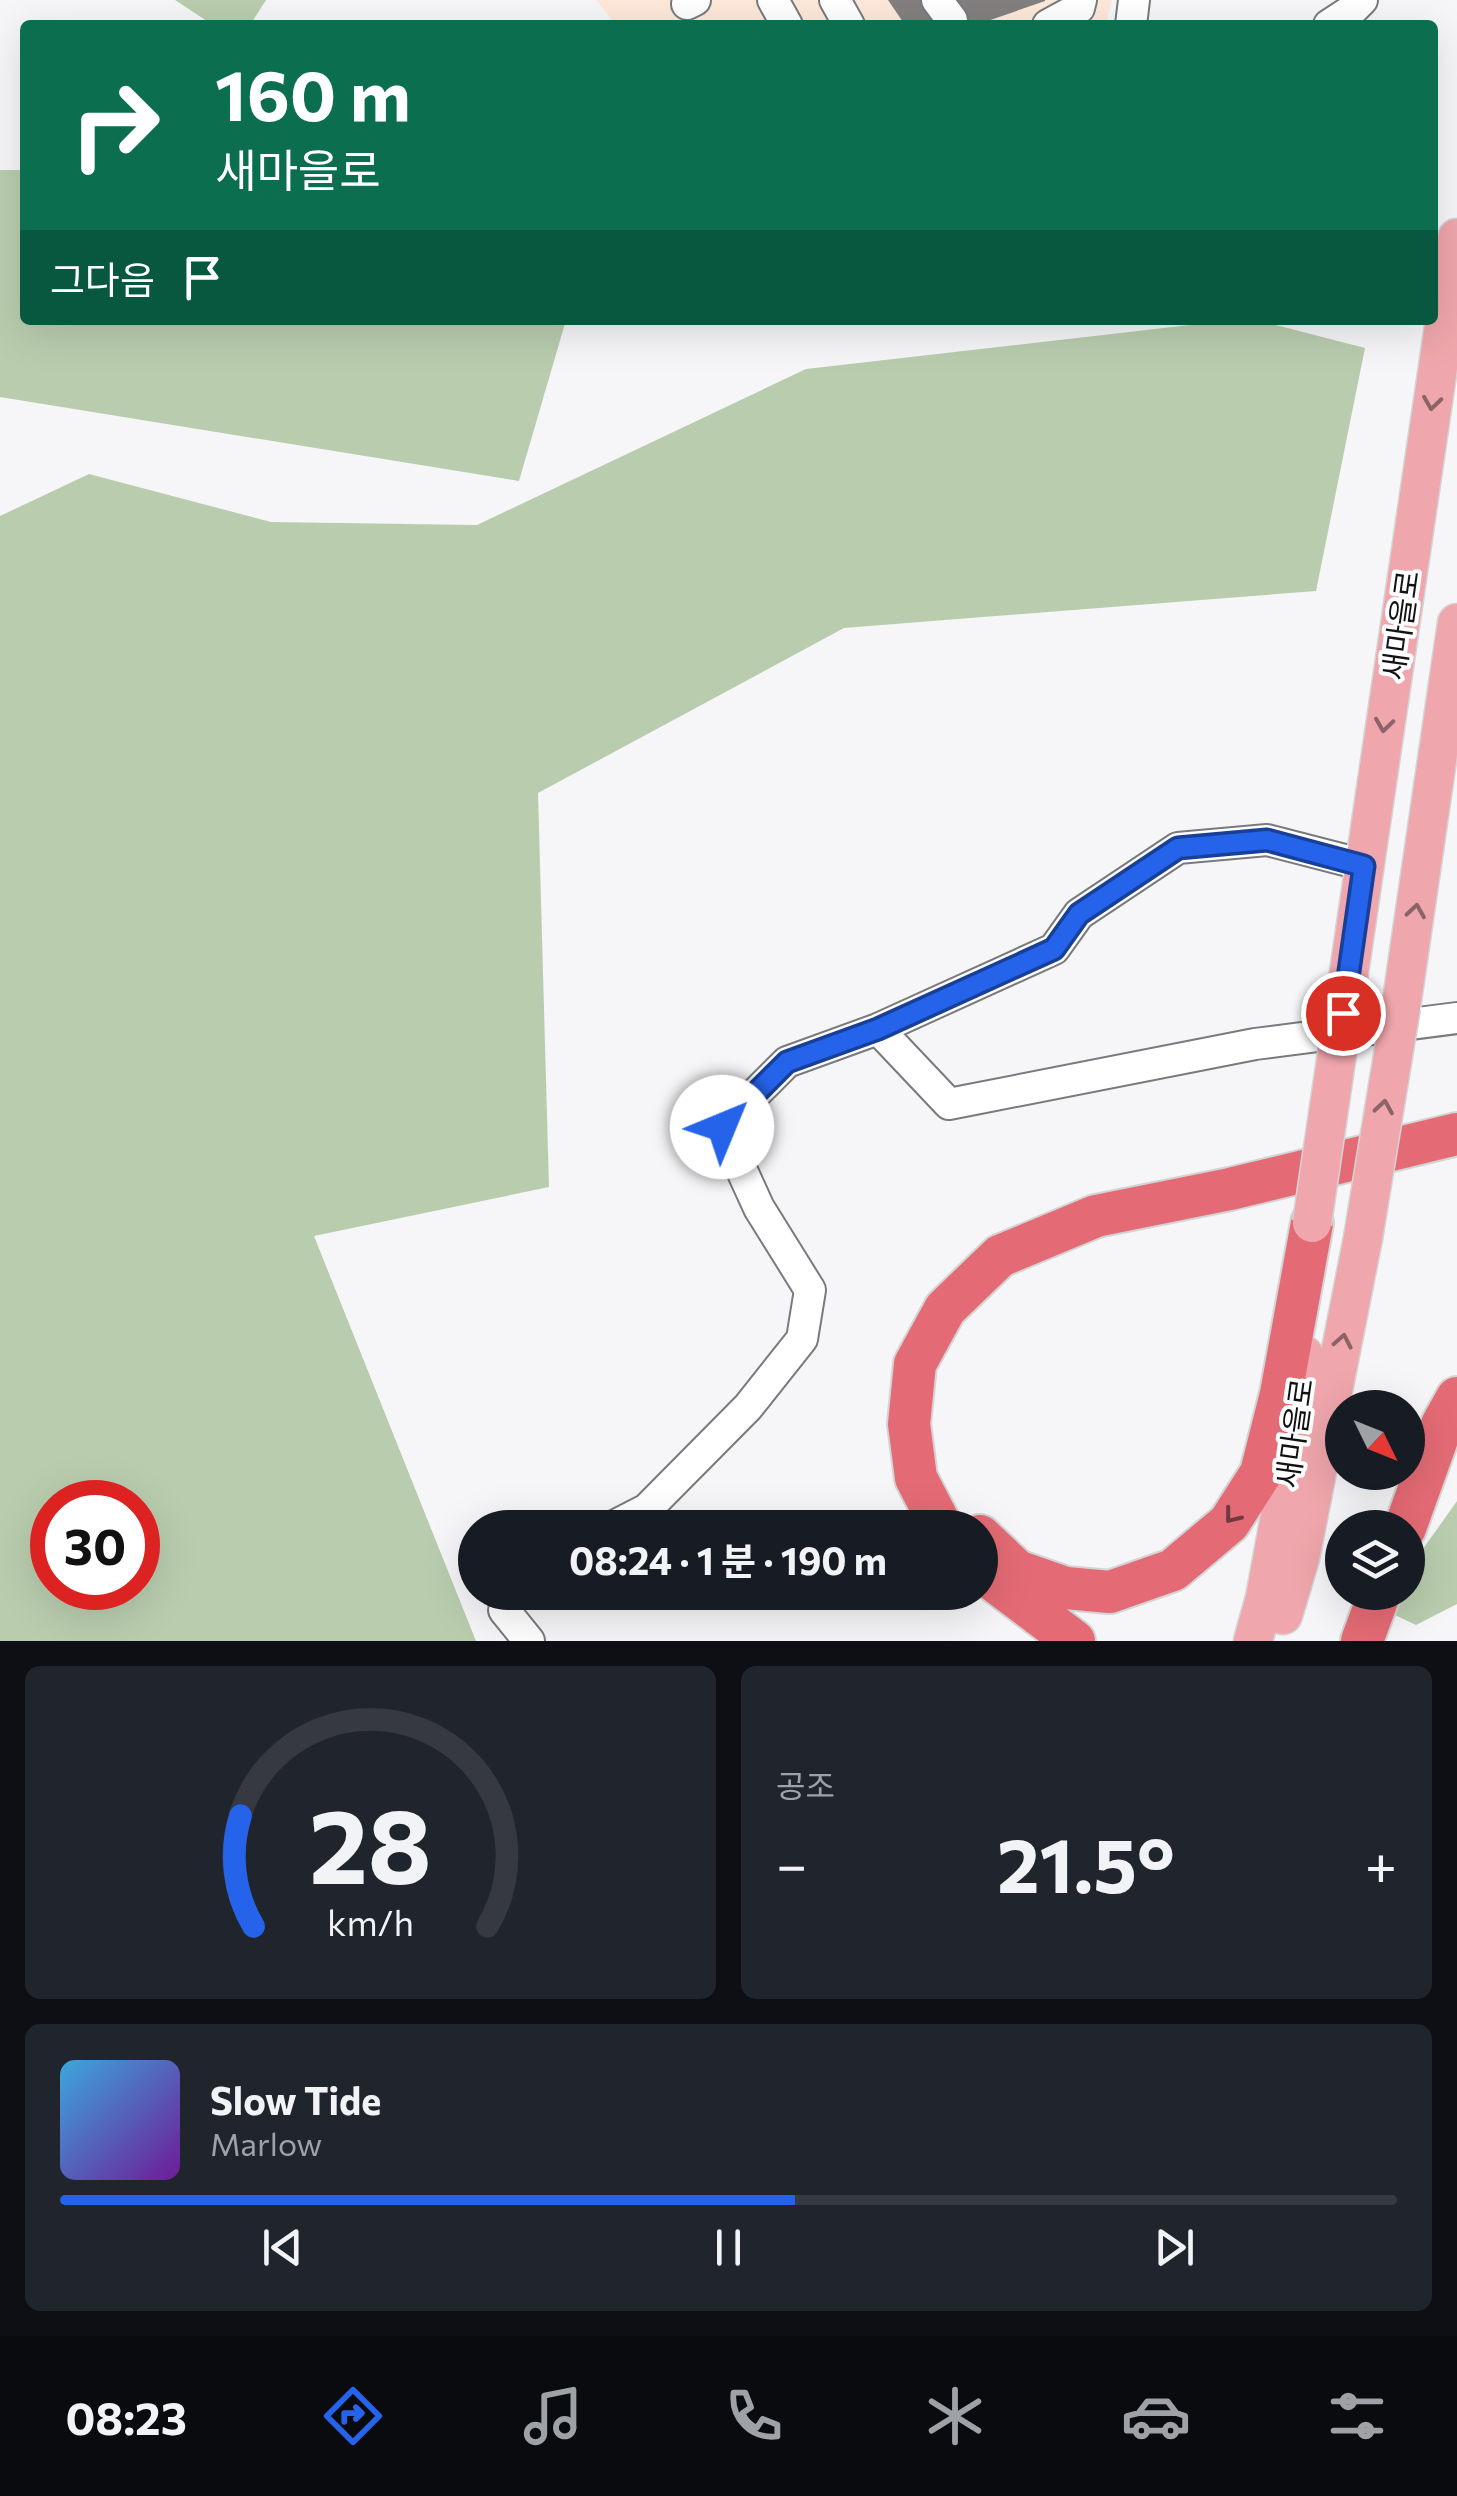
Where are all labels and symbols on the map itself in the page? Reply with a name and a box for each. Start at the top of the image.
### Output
one-way arrow [1423,395,1444,412]
street label: 새마을로 [1373,568,1425,682]
one-way arrow [1375,716,1396,733]
one-way arrow [1405,903,1426,919]
pin [1301,971,1386,1056]
position arrow [670,1075,774,1179]
one-way arrow [1373,1099,1394,1115]
one-way arrow [1331,1333,1352,1350]
street label: 새마을로 [1267,1376,1319,1490]
north arrow [1325,1390,1425,1490]
speed limit sign: 30 [30,1480,160,1610]
one-way arrow [1226,1504,1243,1522]

